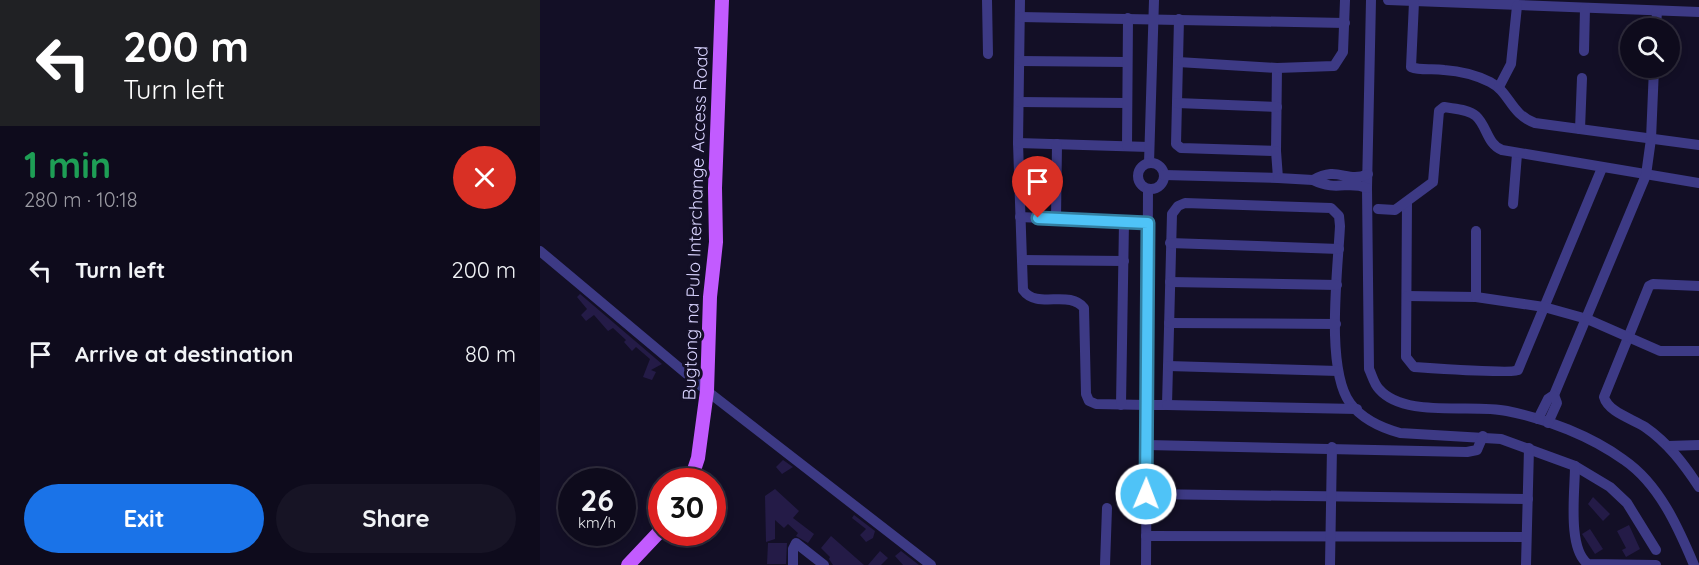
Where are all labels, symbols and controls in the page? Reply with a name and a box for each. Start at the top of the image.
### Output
map controls [1620,18,1680,78]
button: search [1620,18,1680,78]
text: 200 m [123,20,249,73]
icon: left [24,24,102,102]
street label: Bugtong na Pulo Interchange Access Road [677,45,713,401]
text: Turn left [123,72,225,106]
text: 1 min [24,142,111,187]
button: close [453,146,516,209]
pin [1012,156,1063,218]
icon: arrive [1021,165,1054,198]
text: 280 m · 10:18 [24,187,138,212]
icon: left [24,254,57,287]
text: Turn left [75,256,165,284]
text: 200 m [452,256,516,284]
icon: arrive [24,338,57,371]
text: Arrive at destination [75,340,293,368]
text: 80 m [465,340,516,368]
position arrow [1114,462,1178,526]
speed limit sign: 30 [648,468,726,546]
text: 26 [580,481,614,519]
button: Exit [24,484,264,553]
button: Share [276,484,516,553]
text: km/h [578,513,616,532]

